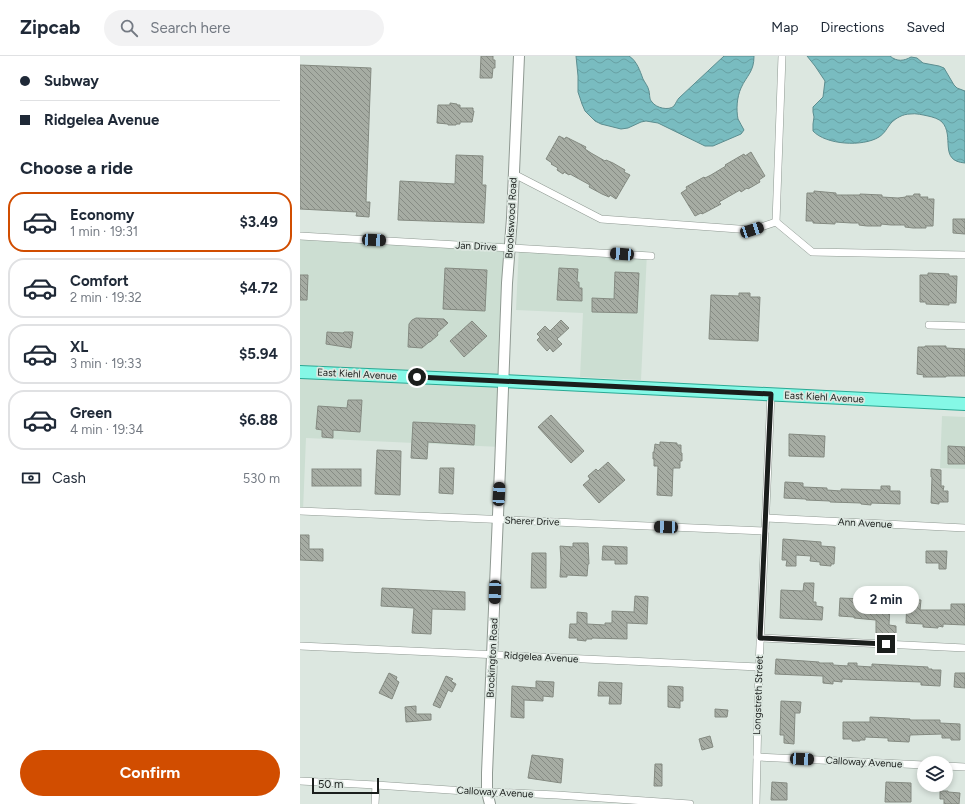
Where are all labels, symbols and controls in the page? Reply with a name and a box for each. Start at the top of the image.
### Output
search box [104,10,384,46]
text: Zipcab [20,16,80,39]
icon: search [118,17,140,39]
text: Search here [150,19,230,37]
text: Map [771,19,799,36]
text: Directions [821,19,884,36]
text: Saved [906,19,945,36]
text: Subway [44,72,99,90]
text: Ridgelea Avenue [44,111,159,129]
text: Choose a ride [20,157,133,179]
street label: Brookswood Road [502,177,520,259]
icon: car [22,204,58,240]
text: Economy [70,206,135,224]
text: $3.49 [239,213,278,231]
car [739,221,765,239]
text: 1 min · 19:31 [70,224,138,239]
car [362,233,386,247]
street label: Jan Drive [455,238,498,254]
car [610,247,634,261]
icon: car [22,270,58,306]
text: Comfort [70,272,129,290]
text: $4.72 [239,279,278,297]
text: 2 min · 19:32 [70,290,142,305]
icon: car [22,336,58,372]
text: XL [70,338,88,356]
text: $5.94 [239,345,278,363]
text: 3 min · 19:33 [70,356,142,371]
street label: East Kiehl Avenue [317,365,398,383]
route start [408,368,426,386]
street label: East Kiehl Avenue [784,388,865,406]
icon: car [22,402,58,438]
text: Green [70,404,112,422]
text: $6.88 [239,411,278,429]
text: 4 min · 19:34 [70,422,144,437]
icon: cash [20,467,42,489]
text: Cash [52,469,86,487]
text: 530 m [243,471,280,486]
car [492,482,506,506]
street label: Sherer Drive [504,514,560,528]
street label: Ann Avenue [838,515,893,531]
car [654,521,678,533]
car [489,580,501,604]
callout: 2 min [853,586,919,614]
text: 2 min [870,592,902,607]
street label: Brockington Road [483,618,501,698]
route end [877,635,895,653]
street label: Ridgelea Avenue [503,649,579,665]
street label: Longstreth Street [750,655,766,735]
button: Confirm [20,750,280,796]
car [790,752,814,766]
street label: Calloway Avenue [825,754,903,771]
map controls [917,756,953,792]
button: layers [917,756,953,792]
scale bar [312,776,379,795]
text: 50 m [318,778,343,791]
street label: Calloway Avenue [456,784,534,801]

